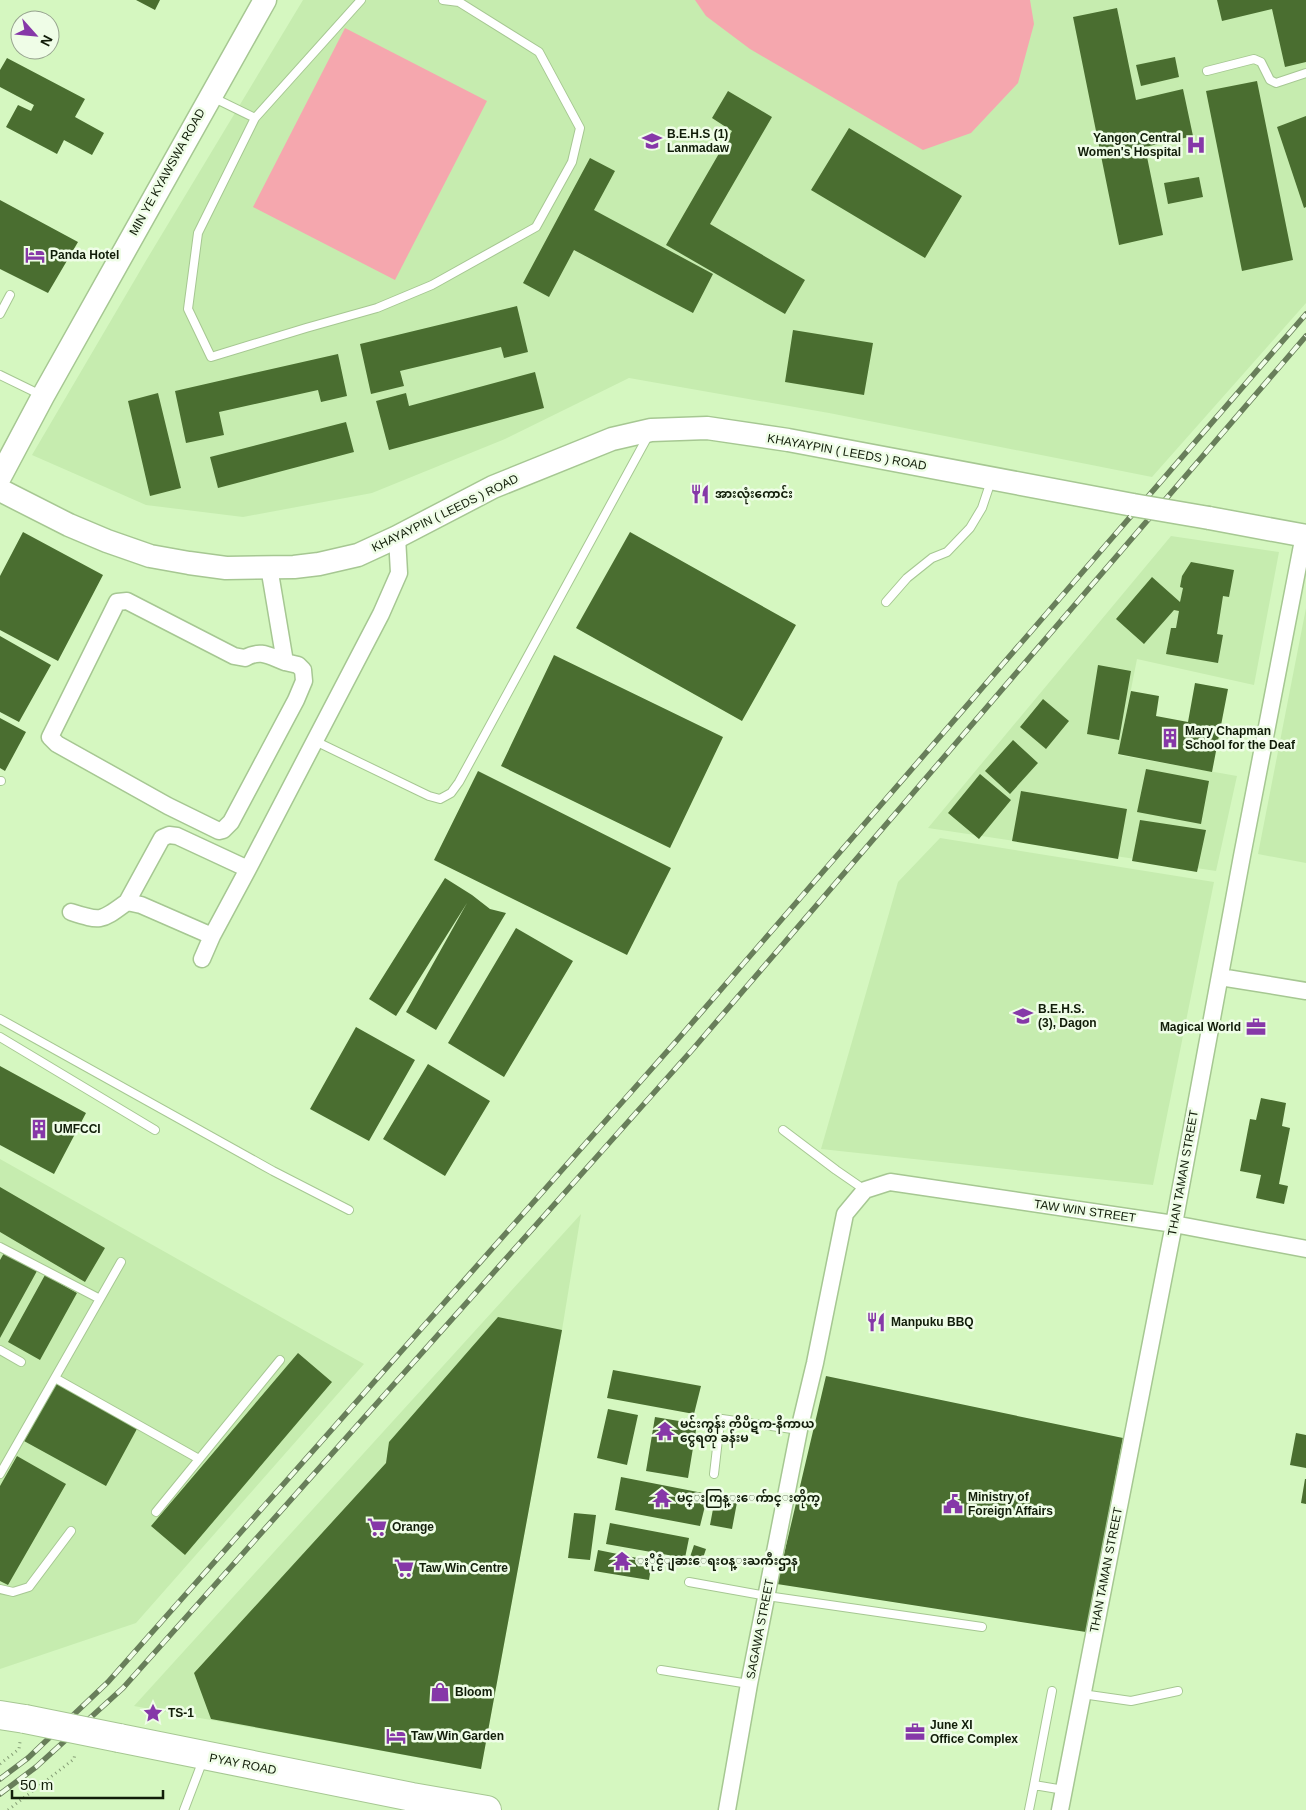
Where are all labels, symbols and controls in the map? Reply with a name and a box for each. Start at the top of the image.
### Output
north arrow [10,10,60,60]
text: N [37,33,56,49]
street label: MIN YE KYAWSWA ROAD [126,106,208,238]
place label: B.E.H.S (1) Lanmadaw [667,127,730,155]
school or university icon: B.E.H.S (1) Lanmadaw [641,130,663,152]
place label: Yangon Central Women's Hospital [1078,131,1181,159]
hospital icon: Yangon Central Women's Hospital [1185,134,1207,156]
hotel icon: Panda Hotel [24,244,46,266]
place label: Panda Hotel [50,248,119,262]
street label: KHAYAYPIN ( LEEDS ) ROAD [766,431,928,473]
street label: KHAYAYPIN ( LEEDS ) ROAD [369,471,521,555]
restaurant icon: အားလုံးကောင်း [689,483,711,505]
place label: အားလုံးကောင်း [715,484,793,505]
place label: Mary Chapman School for the Deaf [1185,724,1296,752]
building icon: Mary Chapman School for the Deaf [1159,727,1181,749]
place label: B.E.H.S. (3), Dagon [1038,1002,1097,1030]
school or university icon: B.E.H.S. (3), Dagon [1012,1005,1034,1027]
office icon: Magical World [1245,1016,1267,1038]
place label: Magical World [1160,1020,1241,1034]
street label: THAN TAMAN STREET [1165,1108,1201,1237]
building icon: UMFCCI [28,1118,50,1140]
place label: UMFCCI [54,1122,101,1136]
street label: TAW WIN STREET [1033,1197,1137,1225]
restaurant icon: Manpuku BBQ [865,1311,887,1333]
place label: Manpuku BBQ [891,1315,974,1329]
place label: မင်းကွန်း တိပိဋက-နိကာယ ငွေရတု ခန်းမ [680,1414,814,1449]
temple icon: မင်းကွန်း တိပိဋက-နိကာယ ငွေရတု ခန်းမ [654,1420,676,1442]
temple icon: မင္းကြန္းေက်ာင္းတိုက္ [651,1487,673,1509]
place label: မင္းကြန္းေက်ာင္းတိုက္ [677,1488,820,1509]
place label: Ministry of Foreign Affairs [968,1490,1053,1518]
public building icon: Ministry of Foreign Affairs [942,1493,964,1515]
street label: THAN TAMAN STREET [1087,1505,1125,1634]
supermarket icon: Orange [366,1516,388,1538]
place label: Orange [392,1520,434,1534]
temple icon: ႏိုင္ငံျခားေရးဝန္းႀကီးဌာန [611,1550,633,1572]
place label: ႏိုင္ငံျခားေရးဝန္းႀကီးဌာန [637,1552,798,1572]
supermarket icon: Taw Win Centre [393,1557,415,1579]
place label: Taw Win Centre [419,1561,508,1575]
street label: SAGAWA STREET [743,1577,777,1680]
shop icon: Bloom [429,1681,451,1703]
place label: Bloom [455,1685,492,1699]
place icon: TS-1 [142,1702,164,1724]
place label: TS-1 [168,1706,194,1720]
place label: June XI Office Complex [930,1718,1018,1746]
office icon: June XI Office Complex [904,1721,926,1743]
hotel icon: Taw Win Garden [385,1725,407,1747]
place label: Taw Win Garden [411,1729,504,1743]
street label: PYAY ROAD [208,1751,278,1777]
scale bar [12,1768,164,1800]
text: 50 m [20,1776,53,1793]

